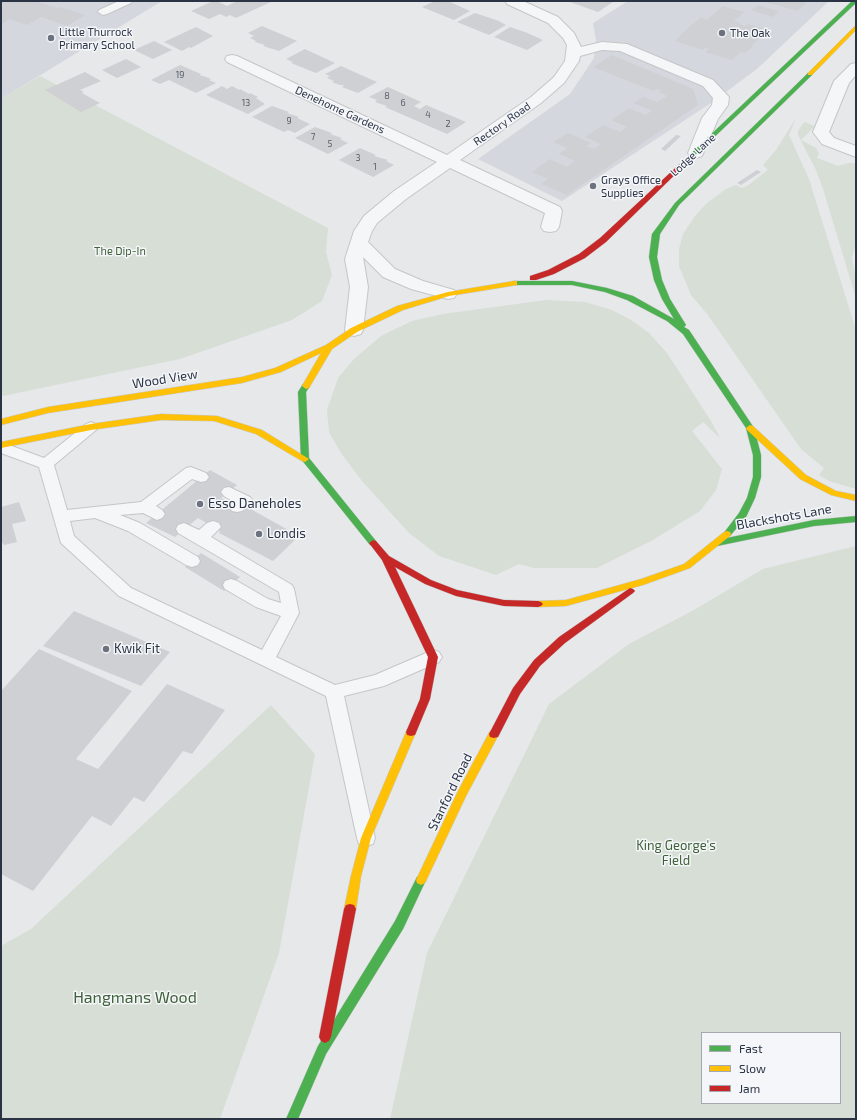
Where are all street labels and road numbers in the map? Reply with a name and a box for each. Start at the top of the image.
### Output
street label: Denehome Gardens [293,83,387,137]
street label: Rectory Road [471,100,533,148]
street label: Lodge Lane [668,131,718,179]
street label: Wood View [131,366,199,392]
street label: Blackshots Lane [735,501,833,533]
street label: Stanford Road [424,751,476,833]

